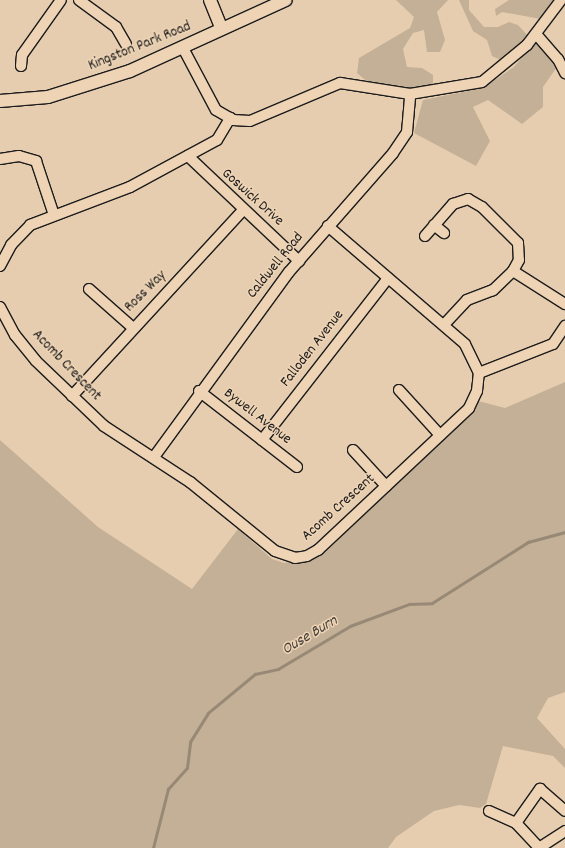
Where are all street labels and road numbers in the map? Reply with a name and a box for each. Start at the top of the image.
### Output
street label: Kingston Park Road [86,18,194,76]
street label: Goswick Drive [217,165,287,231]
street label: Caldwell Road [244,229,308,303]
street label: Ross Way [121,267,171,317]
street label: Falloden Avenue [277,307,349,391]
street label: Acomb Crescent [28,327,104,405]
street label: Bywell Avenue [220,385,294,449]
street label: Acomb Crescent [299,470,379,546]

